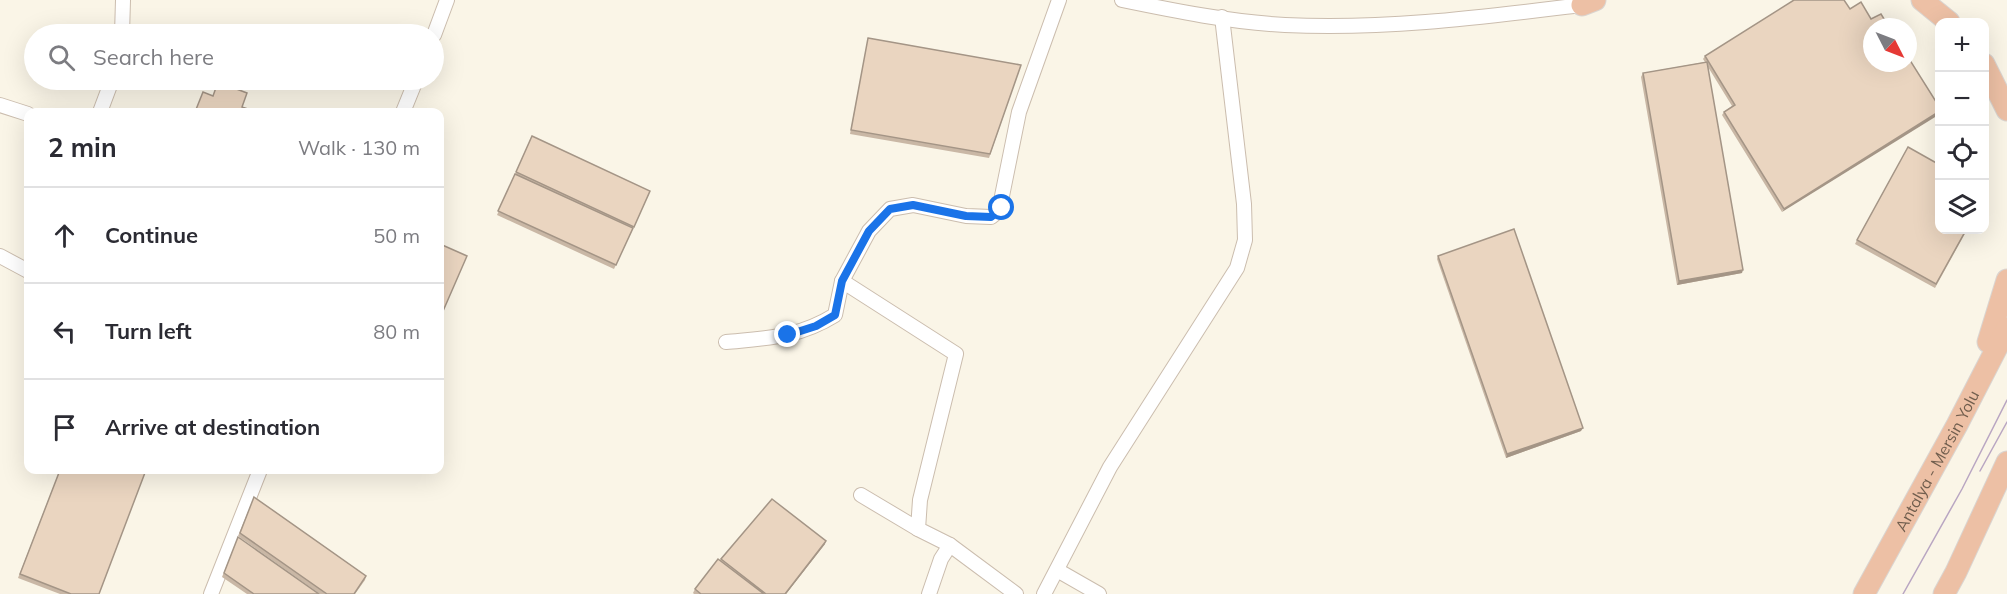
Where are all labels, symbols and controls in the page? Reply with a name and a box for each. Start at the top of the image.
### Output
north arrow [1863,18,1917,72]
map controls [1935,18,1989,234]
button: + [1935,18,1989,72]
search box [24,24,444,90]
icon: search [45,41,78,74]
text: Search here [93,43,214,71]
button: − [1935,72,1989,126]
button: locate [1935,126,1989,180]
text: 2 min [48,131,117,164]
text: Walk · 130 m [298,135,420,160]
button: layers [1935,180,1989,234]
route start [988,194,1014,220]
icon: ahead [48,219,81,252]
text: Continue [105,221,198,249]
text: 50 m [373,223,420,248]
icon: left [48,315,81,348]
text: Turn left [105,317,192,345]
text: 80 m [373,319,420,344]
route end [774,321,800,347]
street label: Antalya - Mersin Yolu [1891,387,1983,535]
icon: arrive [48,411,81,444]
text: Arrive at destination [105,413,320,441]

